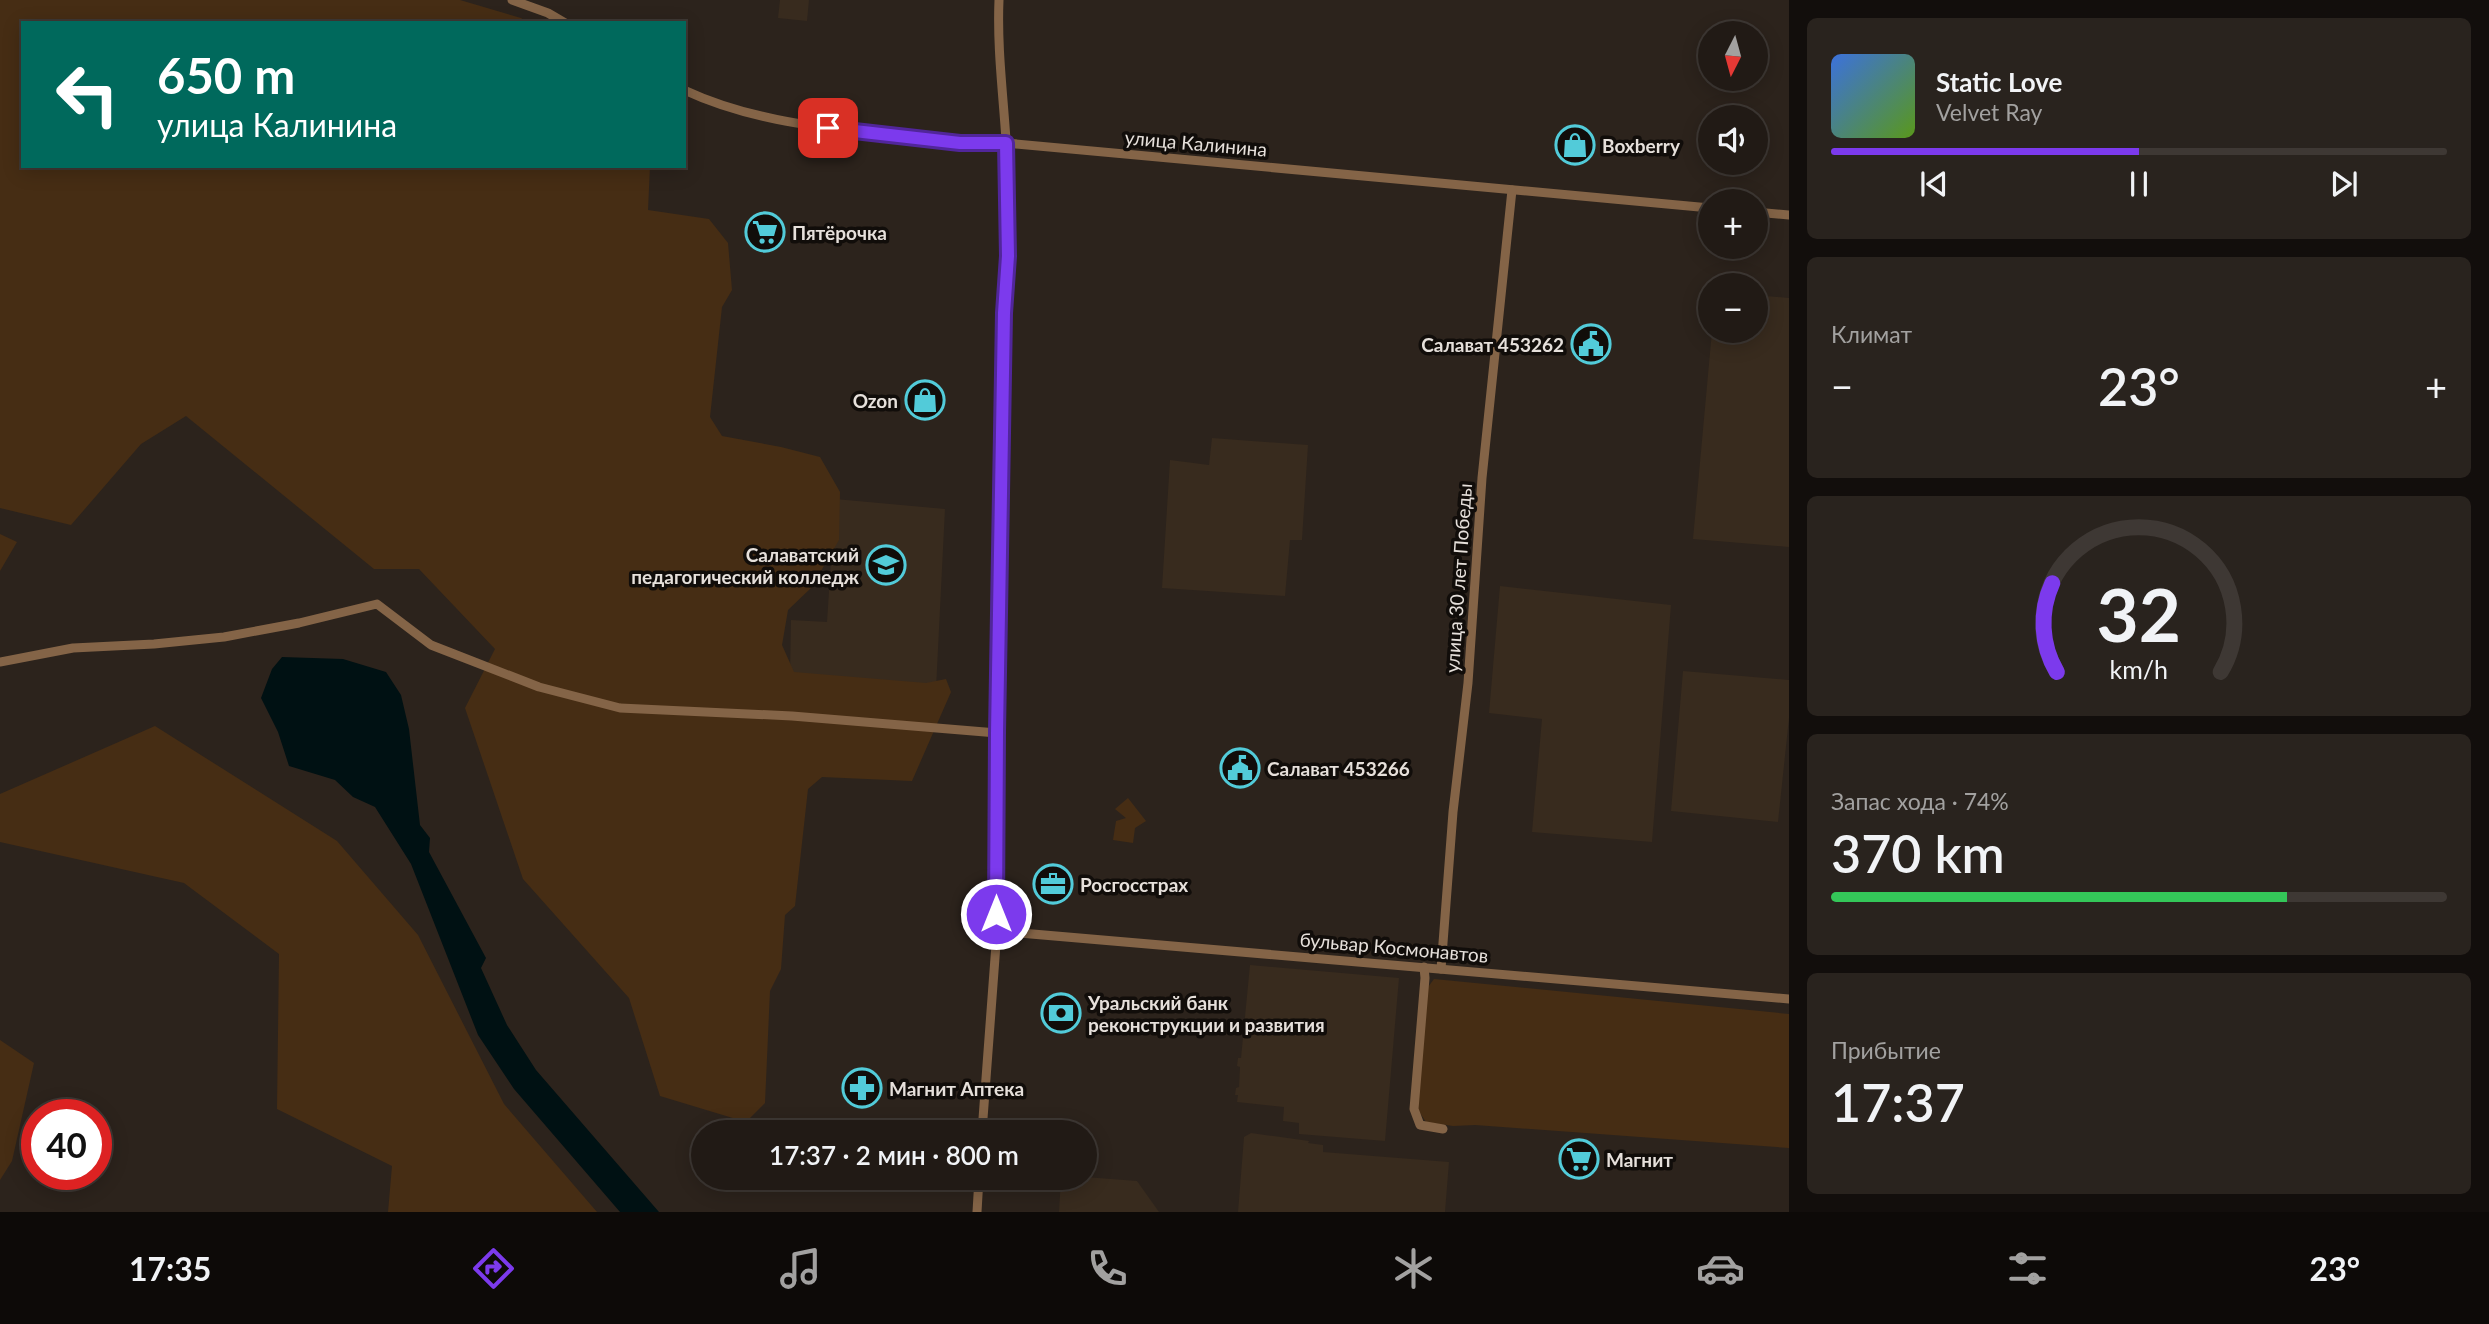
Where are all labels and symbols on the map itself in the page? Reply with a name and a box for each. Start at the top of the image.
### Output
north arrow [1698,21,1768,91]
pin [798,98,858,158]
shop icon: Boxberry [1554,124,1596,166]
street label: улица Калинина [1124,125,1268,161]
place label: Boxberry [1602,134,1681,157]
supermarket icon: Пятёрочка [744,211,786,253]
place label: Пятёрочка [792,221,887,244]
public building icon: Салават 453262 [1570,323,1612,365]
place label: Салават 453262 [1421,333,1564,356]
shop icon: Ozon [904,379,946,421]
place label: Ozon [853,389,898,412]
street label: улица 30 лет Победы [1440,482,1476,674]
place label: Салаватский педагогический колледж [631,543,859,588]
school or university icon: Салаватский педагогический колледж [865,544,907,586]
public building icon: Салават 453266 [1219,747,1261,789]
place label: Салават 453266 [1267,757,1410,780]
office icon: Росгосстрах [1032,863,1074,905]
place label: Росгосстрах [1080,873,1188,896]
position arrow [959,877,1033,951]
street label: бульвар Космонавтов [1299,927,1489,967]
place label: Уральский банк реконструкции и развития [1087,991,1325,1036]
bank icon: Уральский банк реконструкции и развития [1040,992,1082,1034]
pharmacy icon: Магнит Аптека [841,1067,883,1109]
place label: Магнит Аптека [889,1077,1024,1100]
speed limit sign: 40 [21,1099,112,1190]
supermarket icon: Магнит [1558,1138,1600,1180]
place label: Магнит [1606,1148,1673,1171]

